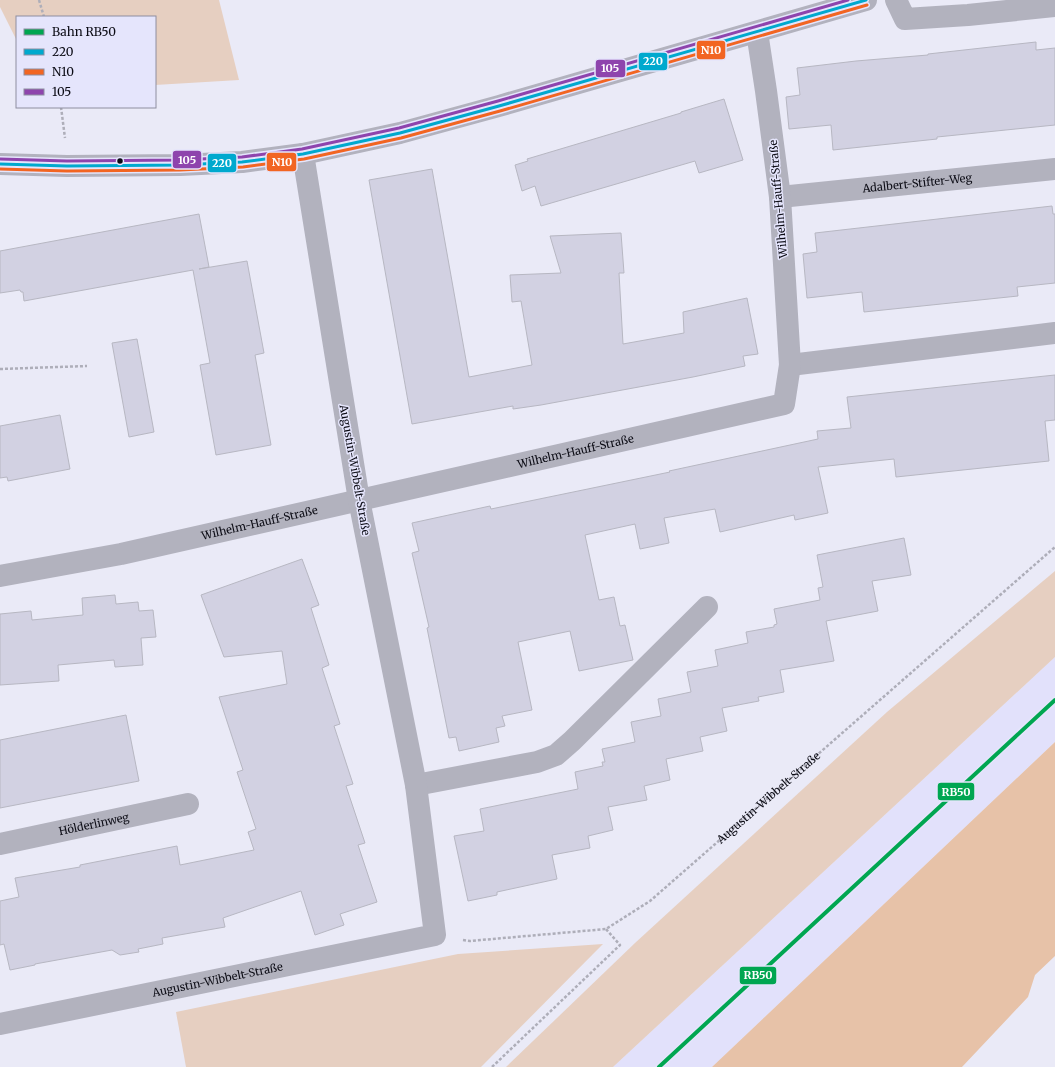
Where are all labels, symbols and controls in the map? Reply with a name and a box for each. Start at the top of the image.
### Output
legend [16,16,156,108]
text: Bahn RB50 [52,24,116,39]
line badge: N10 [696,40,726,60]
text: N10 [701,43,721,57]
text: 220 [52,44,74,59]
line badge: 220 [638,52,668,71]
text: 220 [643,54,663,68]
line badge: 105 [595,59,626,78]
text: 105 [601,61,619,75]
text: N10 [52,64,74,79]
text: 105 [52,84,71,99]
street label: Wilhelm-Hauff-Straße [766,139,790,260]
line badge: 105 [172,150,202,169]
line badge: N10 [266,152,297,172]
text: 105 [178,153,196,167]
line badge: 220 [207,153,237,173]
text: N10 [272,155,292,169]
unlabelled marker [115,156,125,166]
text: 220 [212,156,232,170]
street label: Adalbert-Stifter-Weg [861,170,973,196]
street label: Augustin-Wibbelt-Straße [336,403,373,537]
street label: Wilhelm-Hauff-Straße [515,431,635,471]
street label: Wilhelm-Hauff-Straße [199,503,319,543]
street label: Augustin-Wibbelt-Straße [713,748,823,847]
line badge: RB50 [937,782,975,801]
text: RB50 [942,785,970,799]
street label: Hölderlinweg [58,810,131,838]
street label: Augustin-Wibbelt-Straße [150,959,284,1000]
line badge: RB50 [739,966,777,985]
text: RB50 [744,968,772,982]

